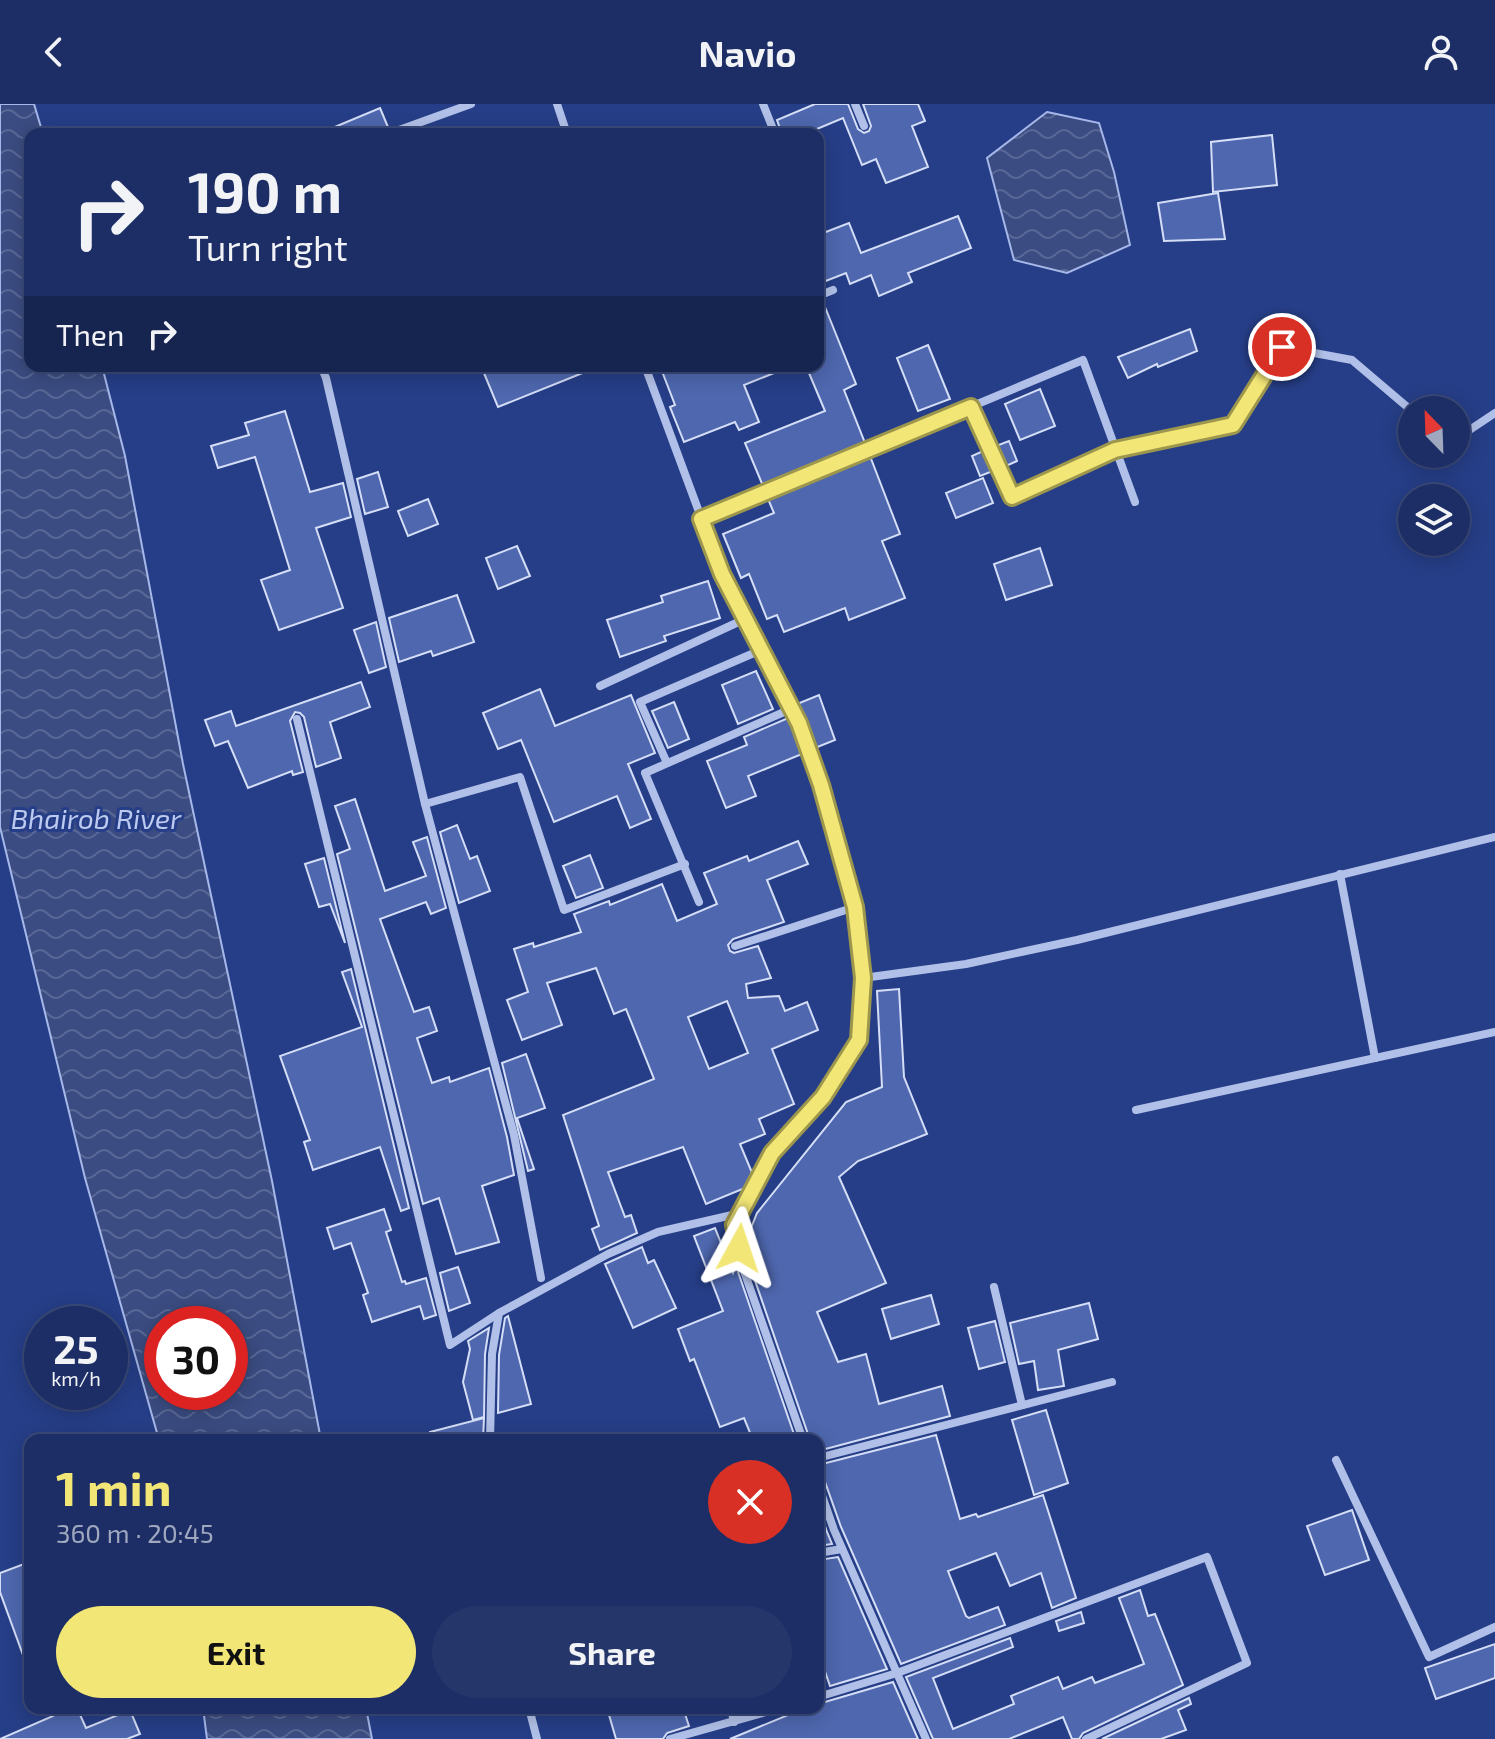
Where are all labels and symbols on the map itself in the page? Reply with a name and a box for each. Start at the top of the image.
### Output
pin [1248,313,1316,381]
north arrow [1398,396,1470,468]
water label: Bhairob River [11,801,182,835]
position arrow [697,1206,781,1290]
speed limit sign: 30 [144,1306,248,1410]

